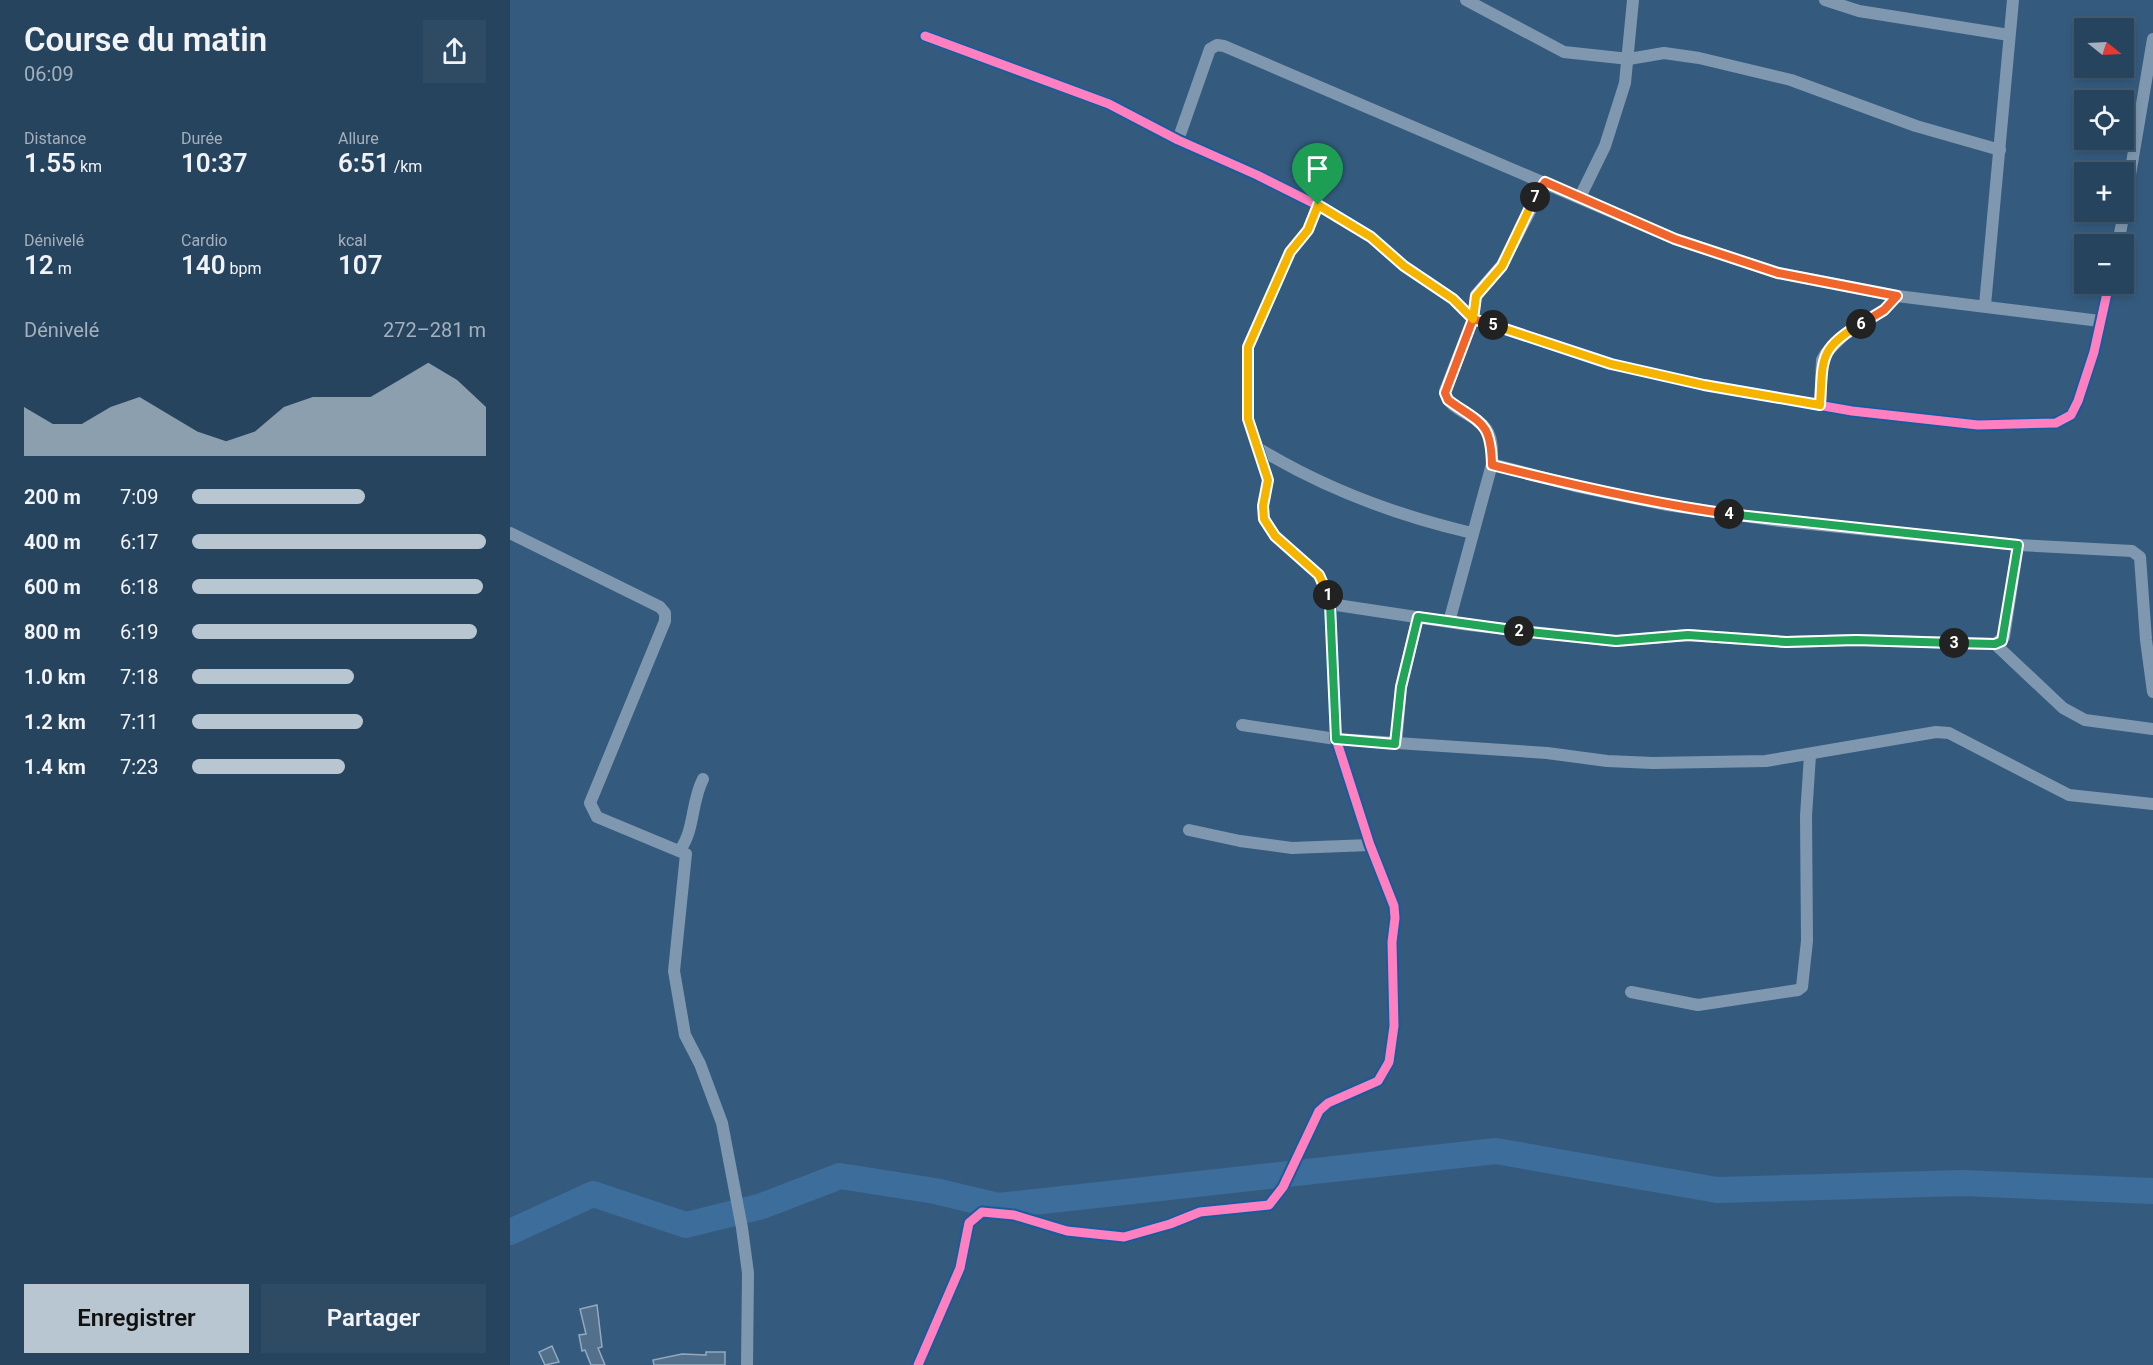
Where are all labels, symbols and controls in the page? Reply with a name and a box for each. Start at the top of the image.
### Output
north arrow [2074,18,2134,78]
map controls [2074,18,2134,294]
text: Course du matin [24,20,267,59]
button: share [423,20,486,83]
text: 06:09 [24,62,74,86]
button: locate [2074,90,2134,150]
text: Distance [24,129,86,148]
text: Durée [181,129,223,148]
text: Allure [338,129,379,148]
pin [1292,143,1343,205]
text: 1.55 [24,148,76,178]
text: 10:37 [181,148,248,178]
text: 6:51 [338,148,390,178]
icon: arrive [1301,152,1334,185]
text: km [76,157,102,176]
text: /km [390,157,422,176]
button: + [2074,162,2134,222]
pin: 7 [1520,182,1550,212]
text: 7 [1530,187,1540,206]
text: Dénivelé [24,231,84,250]
text: Cardio [181,231,227,250]
text: kcal [338,231,367,250]
button: − [2074,234,2134,294]
text: 12 [24,250,54,280]
text: 140 [181,250,226,280]
text: 107 [338,250,383,280]
text: m [54,259,72,278]
text: bpm [226,259,262,278]
pin: 6 [1846,309,1876,339]
pin: 5 [1478,310,1508,340]
text: 6 [1856,314,1866,333]
text: 5 [1488,315,1498,334]
text: Dénivelé [24,318,99,342]
text: 272–281 m [383,318,486,342]
text: 200 m [24,485,81,509]
text: 7:09 [120,485,159,509]
pin: 4 [1714,499,1744,529]
text: 4 [1724,504,1734,523]
text: 400 m [24,530,81,554]
text: 6:17 [120,530,159,554]
text: 600 m [24,575,81,599]
text: 6:18 [120,575,159,599]
pin: 1 [1313,580,1343,610]
text: 1 [1323,585,1333,604]
pin: 2 [1504,616,1534,646]
text: 800 m [24,620,81,644]
text: 6:19 [120,620,159,644]
text: 2 [1514,621,1524,640]
pin: 3 [1939,628,1969,658]
text: 3 [1949,633,1959,652]
text: 1.0 km [24,665,86,689]
text: 7:18 [120,665,159,689]
text: 1.2 km [24,710,86,734]
text: 7:11 [120,710,159,734]
text: 1.4 km [24,755,86,779]
text: 7:23 [120,755,159,779]
button: Enregistrer [24,1284,249,1353]
button: Partager [261,1284,486,1353]

